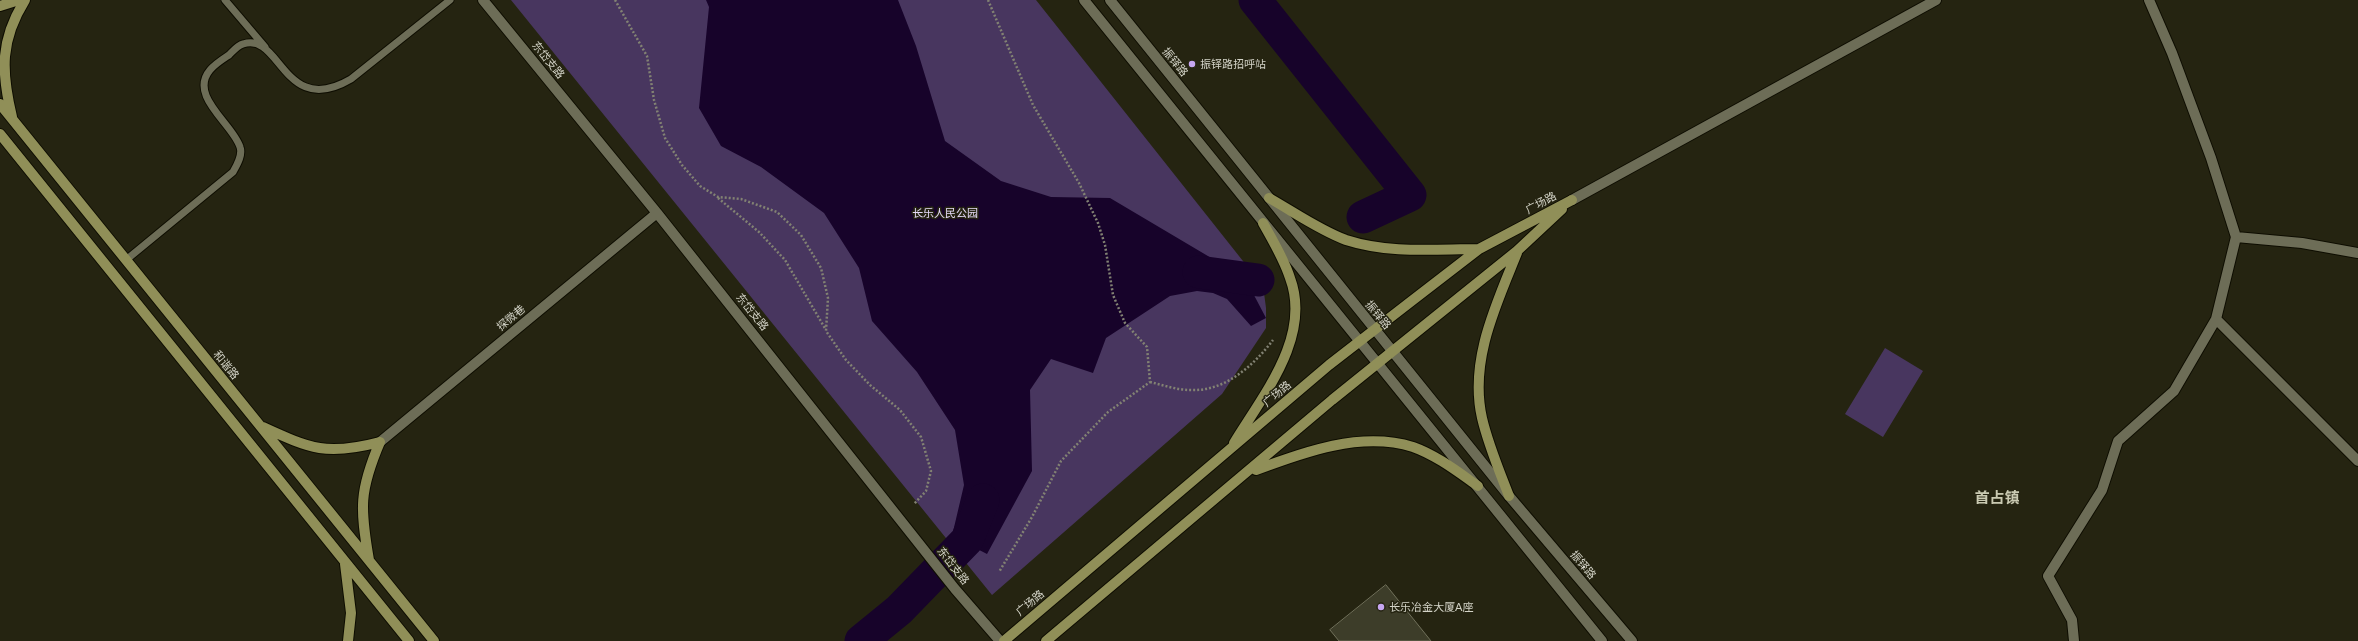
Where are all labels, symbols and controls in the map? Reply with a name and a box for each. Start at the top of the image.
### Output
street label: 东岱支路 [529,39,567,81]
street label: 振铎路 [1159,45,1191,79]
place label: 振铎路招呼站 [1200,57,1266,71]
marker: 振铎路招呼站 [1187,59,1197,69]
street label: 广场路 [1523,189,1559,217]
park label: 长乐人民公园 [912,206,978,220]
street label: 东岱支路 [733,291,771,333]
street label: 振铎路 [1362,298,1394,332]
street label: 探微巷 [494,302,528,334]
street label: 和谐路 [210,348,242,382]
street label: 广场路 [1260,378,1294,410]
district label: 首占镇 [1975,489,2019,507]
street label: 东岱支路 [934,545,972,587]
street label: 振铎路 [1567,548,1599,582]
street label: 广场路 [1013,587,1047,619]
place label: 长乐冶金大厦A座 [1389,600,1473,614]
marker: 长乐冶金大厦A座 [1376,602,1386,612]

